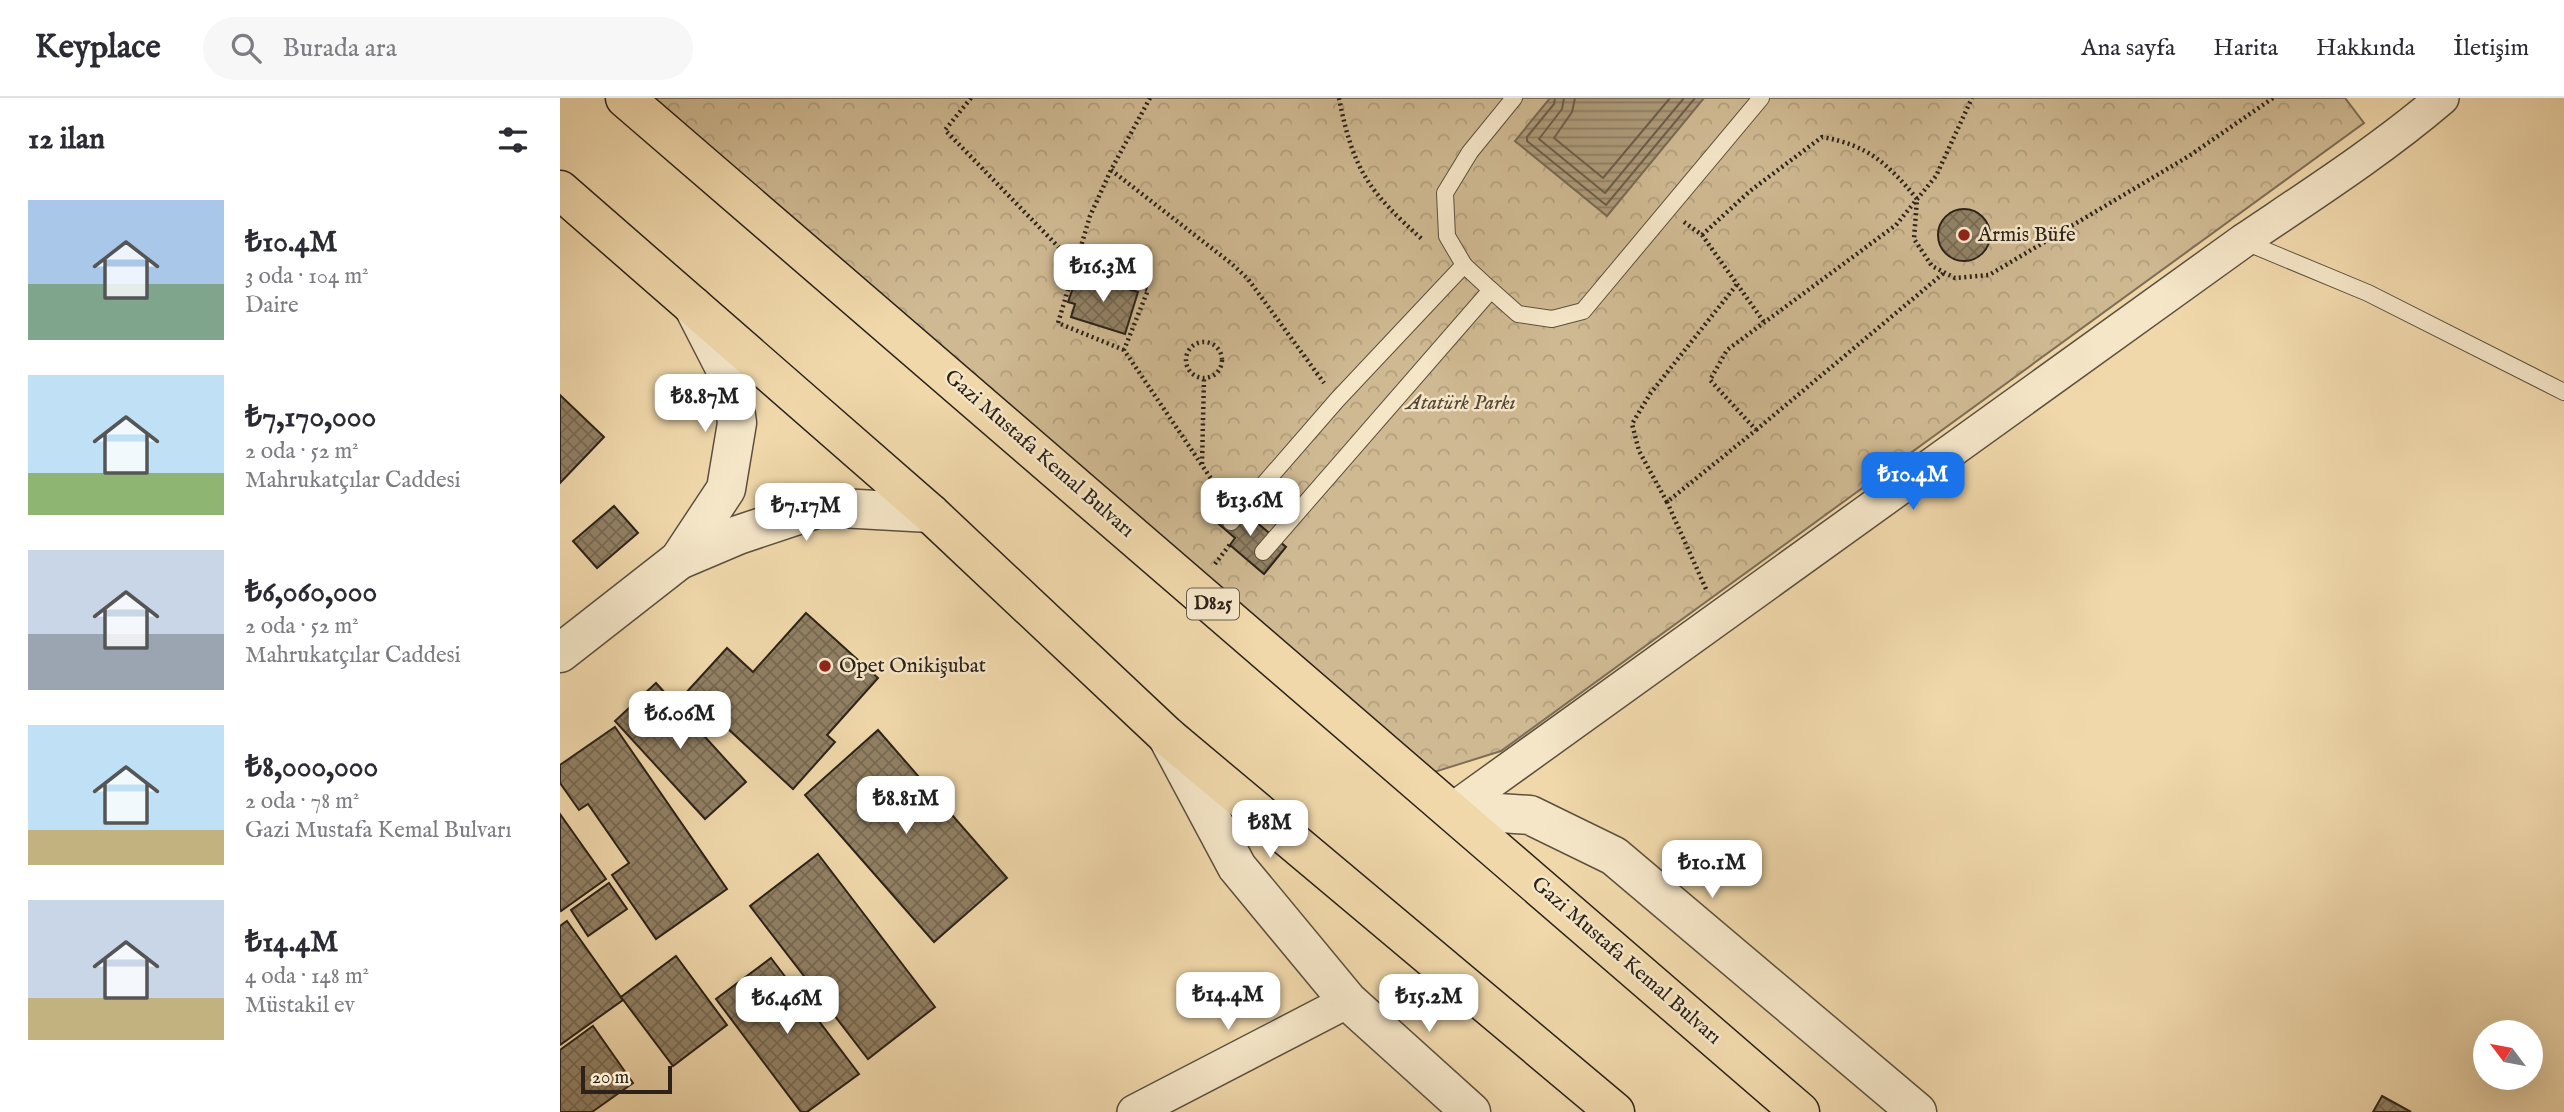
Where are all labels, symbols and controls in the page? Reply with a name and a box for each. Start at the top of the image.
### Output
search box [203,17,693,80]
text: Keyplace [35,27,161,69]
icon: search [227,29,265,67]
text: Burada ara [283,32,397,65]
text: Ana sayfa [2081,33,2175,64]
text: Harita [2213,33,2278,64]
text: Hakkında [2316,33,2415,64]
text: İletişim [2453,33,2529,64]
text: 12 ilan [28,121,105,159]
icon: filters [494,121,532,159]
place label: Armis Büfe [1977,222,2076,249]
text: ₺10.4M [245,224,338,262]
marker: Armis Büfe [1956,227,1972,243]
icon: home [84,228,168,312]
pin: ₺16.3M [1046,244,1160,304]
text: ₺16.3M [1070,252,1136,281]
text: 3 oda · 104 m² [245,262,369,291]
text: Daire [245,291,299,320]
street label: Gazi Mustafa Kemal Bulvarı [938,364,1140,544]
pin: ₺8.87M [648,374,762,434]
text: ₺8.87M [671,382,739,411]
park label: Atatürk Parkı [1404,390,1516,417]
text: ₺7,170,000 [245,399,376,437]
icon: home [84,403,168,487]
text: 2 oda · 52 m² [245,437,359,466]
pin: ₺10.4M [1856,452,1970,512]
text: ₺10.4M [1878,460,1948,489]
text: Mahrukatçılar Caddesi [245,466,461,495]
pin: ₺13.6M [1193,478,1307,538]
pin: ₺7.17M [749,484,863,543]
text: ₺13.6M [1217,486,1283,515]
text: ₺7.17M [771,491,841,520]
text: ₺6,060,000 [245,574,377,612]
icon: home [84,578,168,662]
road number: D825 [1187,589,1239,620]
text: 2 oda · 52 m² [245,612,359,641]
text: Mahrukatçılar Caddesi [245,641,461,670]
place label: Opet Onikişubat [839,653,986,680]
marker: Opet Onikişubat [817,658,833,674]
pin: ₺6.06M [623,692,737,751]
text: ₺6.06M [645,699,715,728]
text: ₺8,000,000 [245,749,378,787]
icon: home [84,753,168,837]
pin: ₺8.81M [849,776,963,836]
text: ₺8.81M [873,784,939,813]
text: 2 oda · 78 m² [245,787,360,816]
pin: ₺8M [1236,800,1304,860]
text: ₺8M [1248,808,1292,837]
text: Gazi Mustafa Kemal Bulvarı [245,816,512,845]
pin: ₺10.1M [1655,840,1769,900]
text: ₺10.1M [1678,848,1746,877]
street label: Gazi Mustafa Kemal Bulvarı [1525,871,1727,1051]
text: ₺14.4M [245,924,338,962]
icon: home [84,928,168,1012]
text: 4 oda · 148 m² [245,962,369,991]
pin: ₺14.4M [1171,972,1285,1032]
pin: ₺15.2M [1372,974,1486,1034]
pin: ₺6.46M [730,976,844,1036]
text: ₺14.4M [1192,980,1264,1009]
text: ₺15.2M [1395,982,1463,1011]
text: ₺6.46M [752,984,822,1013]
text: Müstakil ev [245,991,355,1020]
north arrow [2473,1020,2543,1090]
map controls [2473,1020,2543,1090]
scale bar [581,1063,672,1095]
text: 20 m [592,1066,629,1090]

